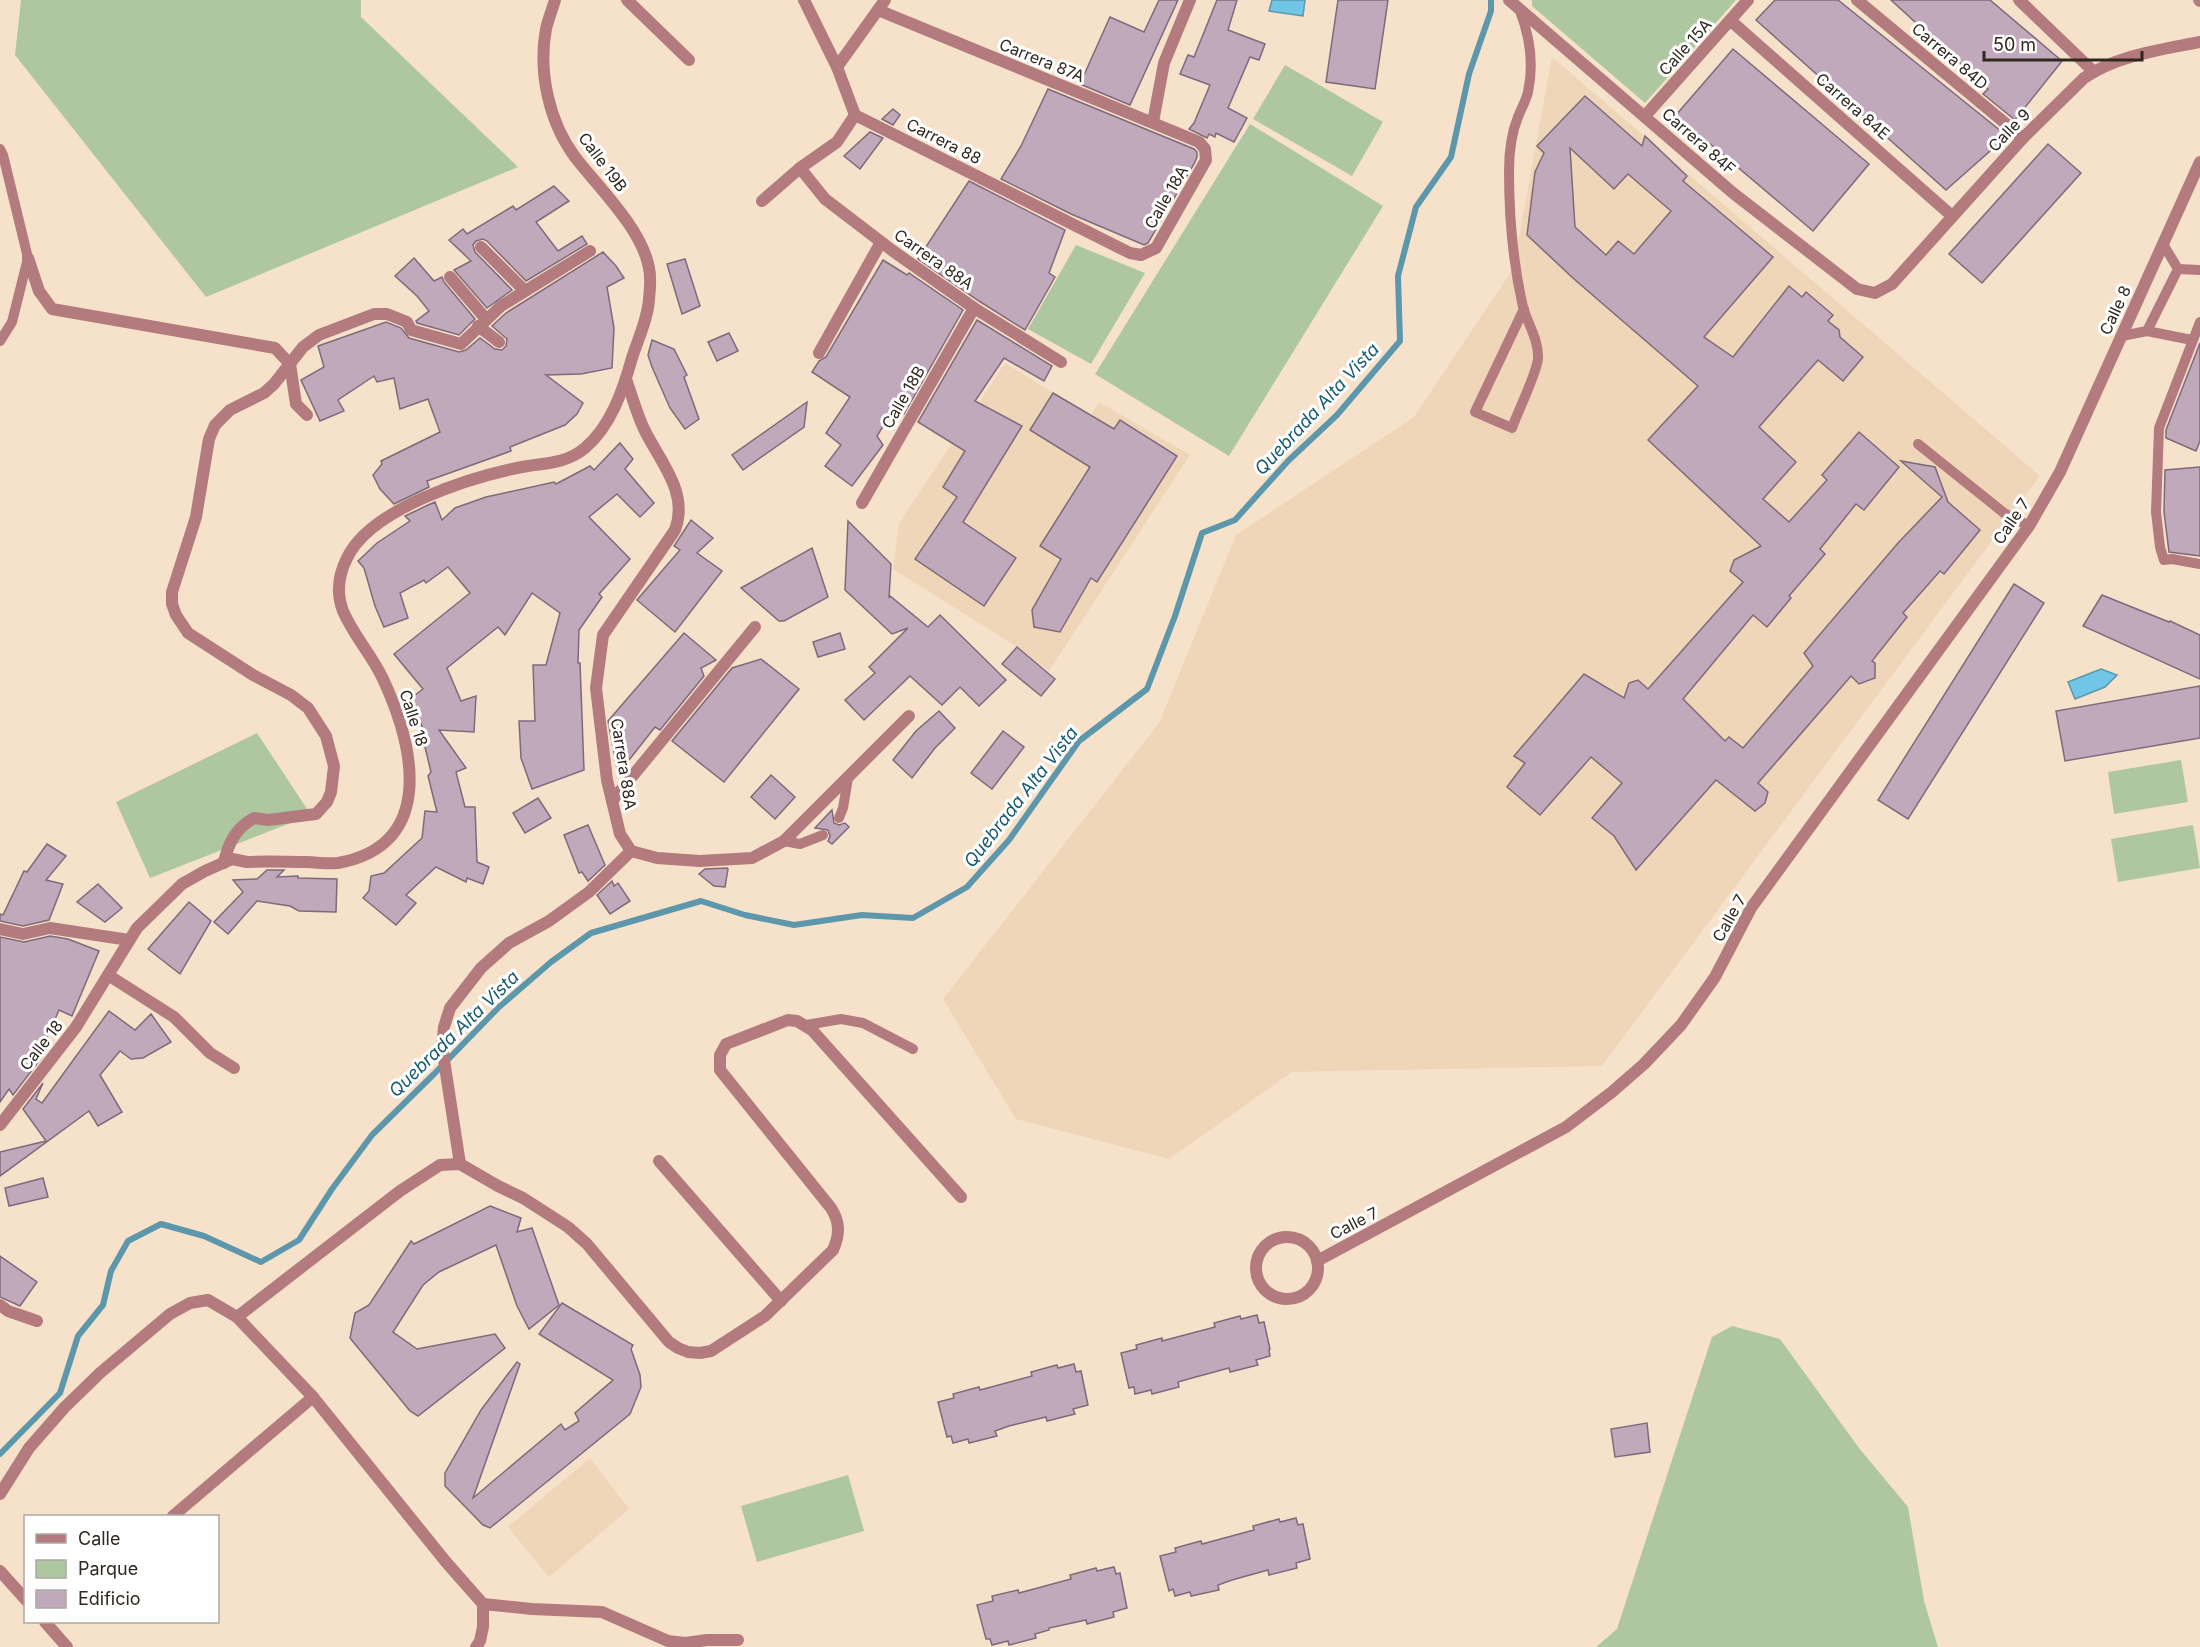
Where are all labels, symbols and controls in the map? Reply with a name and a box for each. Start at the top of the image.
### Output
street label: Calle 15A [1654,14,1716,80]
street label: Carrera 84D [1908,18,1992,94]
scale bar [1984,24,2142,62]
street label: Carrera 87A [997,34,1087,86]
text: 50 m [1993,34,2036,55]
street label: Carrera 84E [1812,68,1894,144]
street label: Carrera 84F [1658,104,1740,178]
street label: Calle 9 [1984,104,2034,156]
street label: Carrera 88 [903,114,985,168]
street label: Calle 19B [574,128,632,196]
street label: Calle 18A [1140,162,1192,232]
street label: Carrera 88A [890,224,978,294]
street label: Calle 8 [2095,282,2135,338]
water label: Quebrada Alta Vista [1250,338,1383,479]
street label: Calle 18B [877,362,929,432]
street label: Calle 7 [1988,494,2034,548]
street label: Calle 18 [395,687,433,749]
street label: Carrera 88A [607,717,641,811]
water label: Quebrada Alta Vista [959,722,1082,871]
street label: Calle 7 [1708,891,1750,945]
water label: Quebrada Alta Vista [384,966,523,1101]
street label: Calle 18 [15,1016,67,1074]
street label: Calle 7 [1327,1202,1381,1244]
legend [24,1515,219,1623]
text: Calle [78,1528,120,1549]
text: Parque [78,1558,138,1579]
text: Edificio [78,1588,141,1609]

